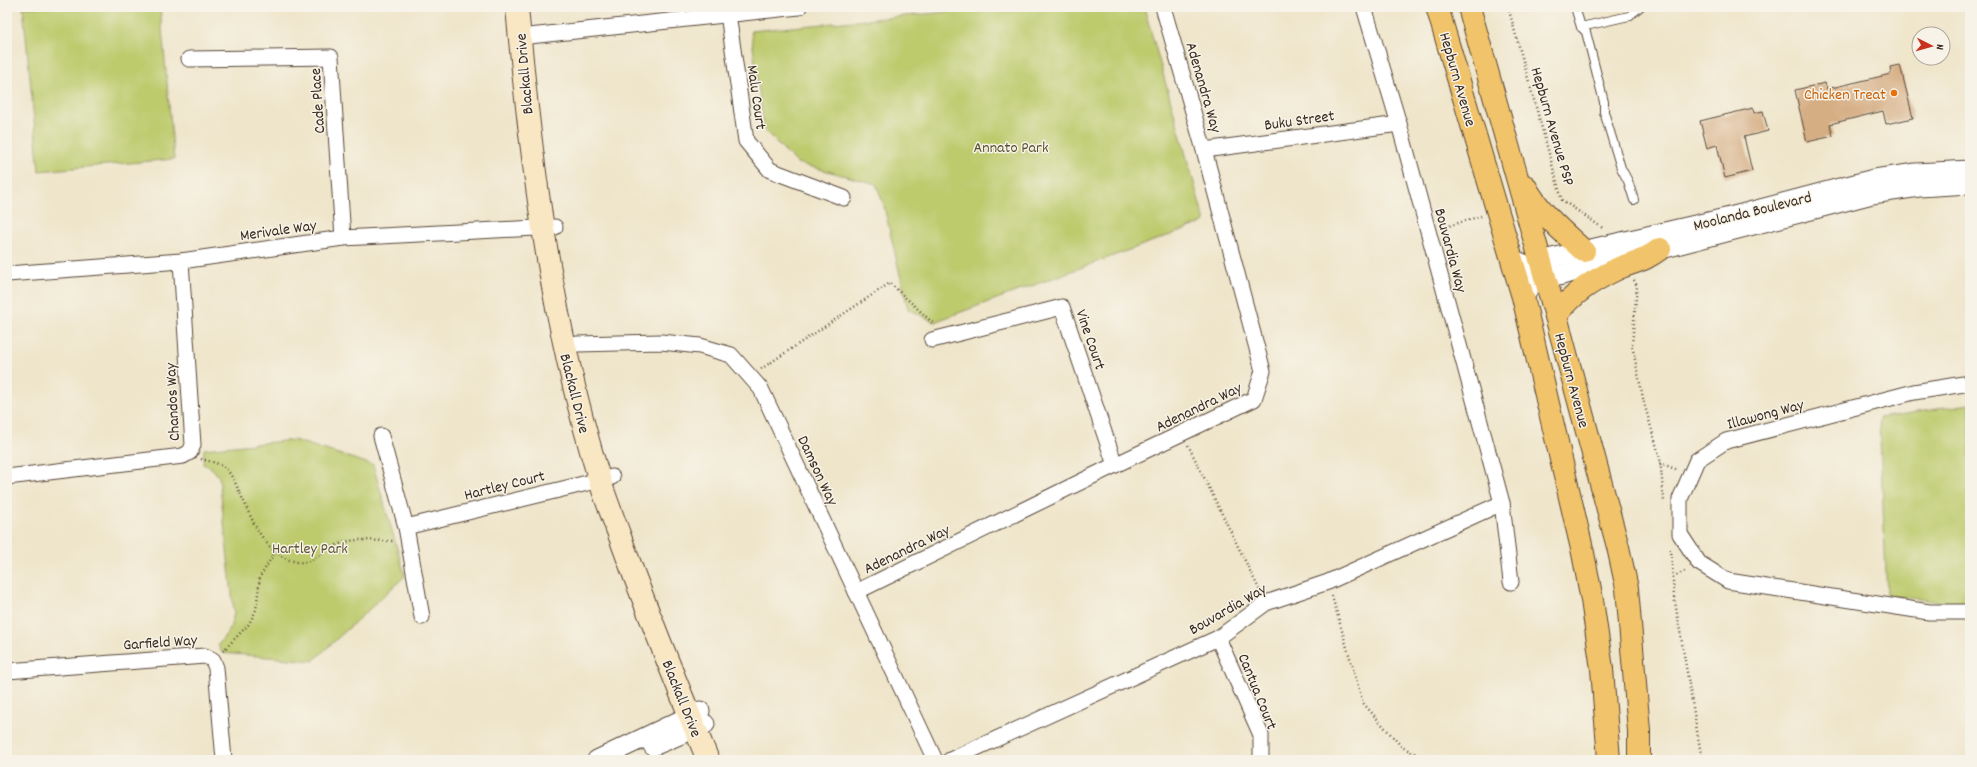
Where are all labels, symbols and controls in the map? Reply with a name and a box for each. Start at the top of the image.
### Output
north arrow [1911,26,1951,66]
street label: Hepburn Avenue [1432,30,1481,130]
street label: Blackall Drive [510,32,540,115]
street label: Adenandra Way [1179,40,1227,136]
text: N [1931,43,1947,51]
street label: Malu Court [740,64,771,131]
street label: Hepburn Avenue PSP [1524,65,1580,189]
street label: Cade Place [305,67,332,134]
place label: Chicken Treat [1804,84,1886,107]
marker: Chicken Treat [1889,88,1899,98]
street label: Buku Street [1263,105,1336,138]
park label: Annato Park [974,137,1048,160]
street label: Moolanda Boulevard [1691,187,1814,238]
street label: Bouvardia Way [1427,206,1472,296]
street label: Merivale Way [239,215,319,248]
street label: Vine Court [1069,307,1111,373]
street label: Hepburn Avenue [1547,331,1594,431]
street label: Blackall Drive [553,351,595,436]
street label: Chandos Way [160,362,187,442]
street label: Adenandra Way [1152,377,1247,439]
street label: Illawong Way [1725,394,1807,437]
street label: Damson Way [790,432,843,510]
street label: Hartley Court [462,465,547,508]
street label: Adenandra Way [860,519,955,581]
park label: Hartley Park [272,538,348,561]
street label: Bouvardia Way [1185,578,1272,642]
street label: Garfield Way [122,629,198,658]
street label: Cantua Court [1231,650,1282,734]
street label: Blackall Drive [655,657,707,741]

